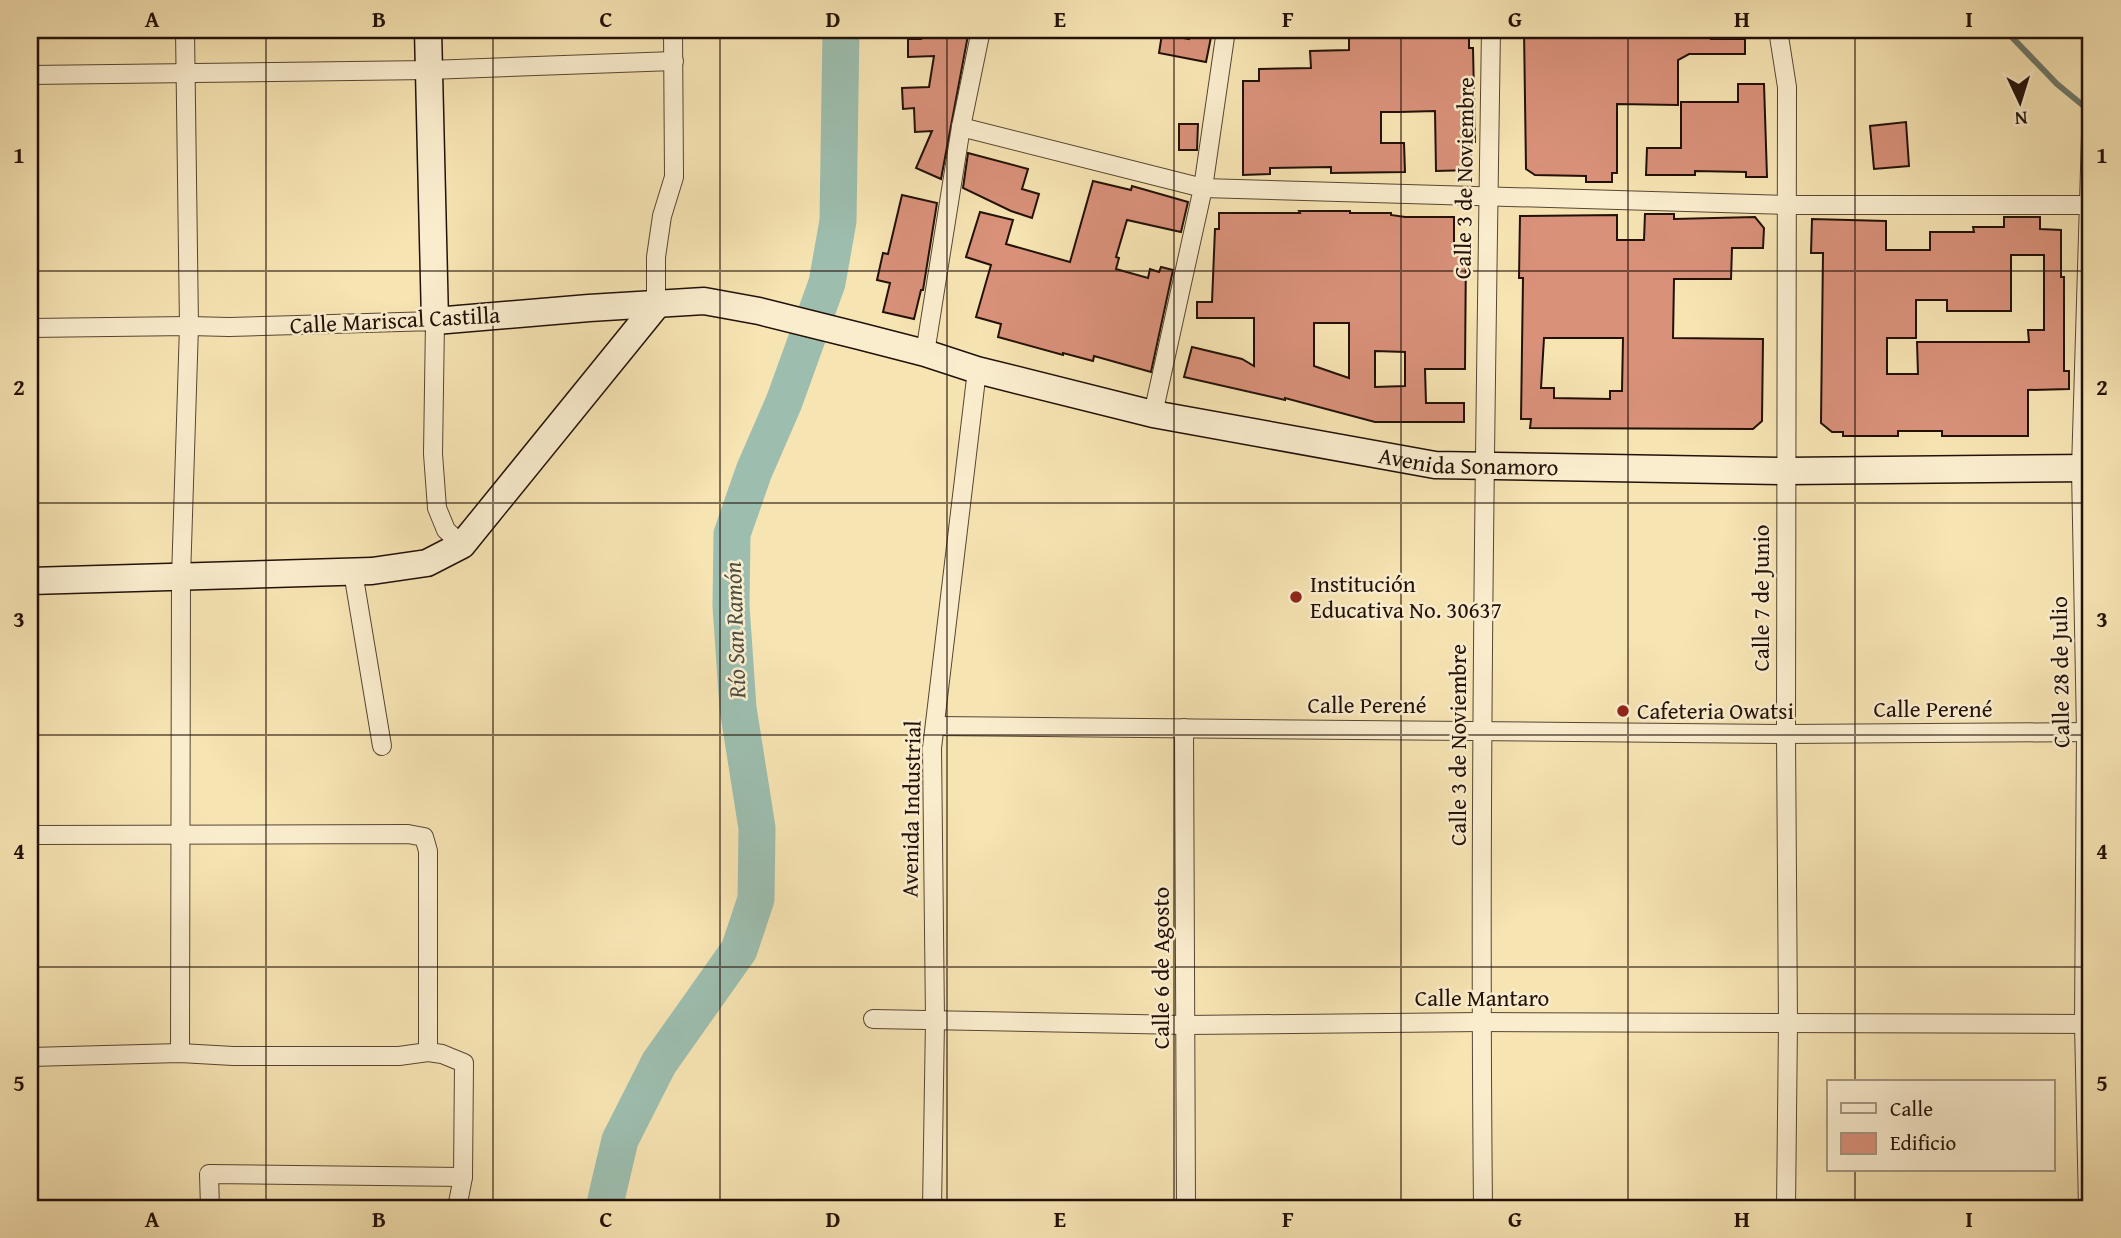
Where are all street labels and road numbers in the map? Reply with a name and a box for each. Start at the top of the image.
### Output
street label: Calle 3 de Noviembre [1445,77,1482,279]
street label: Calle Mariscal Castilla [289,298,501,341]
street label: Avenida Sonamoro [1376,438,1559,483]
street label: Calle 7 de Junio [1744,524,1777,672]
street label: Calle 28 de Julio [2042,596,2077,748]
street label: Calle 3 de Noviembre [1441,644,1474,846]
street label: Calle Perené [1308,688,1426,721]
street label: Calle Perené [1874,692,1992,725]
street label: Avenida Industrial [892,720,929,898]
street label: Calle 6 de Agosto [1144,887,1177,1049]
street label: Calle Mantaro [1415,981,1549,1014]

